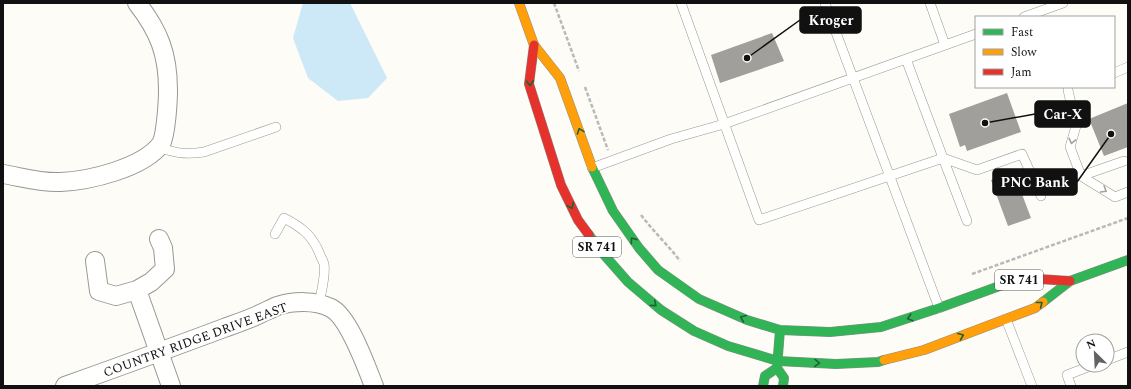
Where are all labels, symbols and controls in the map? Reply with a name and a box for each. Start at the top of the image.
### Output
callout: Kroger [800,7,861,33]
text: Kroger [809,10,853,31]
legend [975,16,1115,88]
text: Fast [1011,23,1033,42]
text: Slow [1011,43,1037,62]
text: Jam [1011,63,1032,82]
one-way arrow [526,80,534,86]
callout: Car-X [1035,101,1090,127]
text: Car-X [1044,104,1083,125]
one-way arrow [576,127,584,134]
one-way arrow [1068,138,1076,145]
callout: PNC Bank [993,169,1077,195]
text: PNC Bank [1001,172,1070,193]
one-way arrow [1100,185,1107,193]
one-way arrow [566,201,574,209]
road number: SR 741 [573,237,621,257]
one-way arrow [630,237,638,244]
road number: SR 741 [995,270,1043,290]
street label: COUNTRY RIDGE DRIVE EAST [100,297,291,383]
one-way arrow [649,300,657,307]
one-way arrow [1036,302,1043,309]
one-way arrow [907,313,914,321]
one-way arrow [740,315,747,323]
one-way arrow [957,333,964,341]
north arrow [1075,333,1115,373]
text: N [1084,335,1099,354]
one-way arrow [814,359,820,368]

